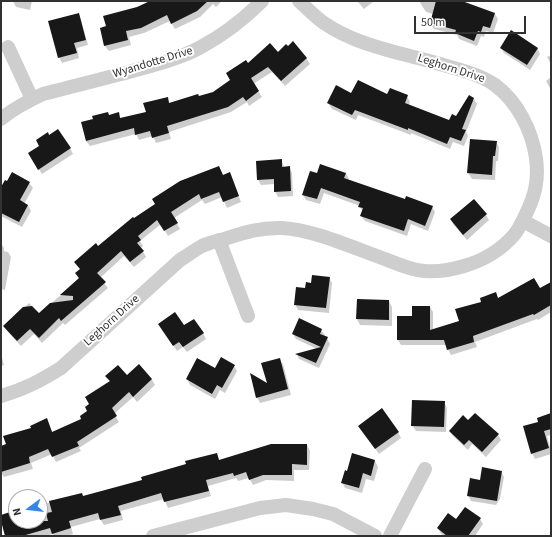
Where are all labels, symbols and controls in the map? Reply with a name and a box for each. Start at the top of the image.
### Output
scale bar [416,8,528,34]
text: 50 m [421,14,445,31]
street label: Wyandotte Drive [111,44,195,82]
street label: Leghorn Drive [416,51,486,87]
street label: Leghorn Drive [81,292,143,350]
north arrow [8,489,48,529]
text: N [9,507,25,517]

